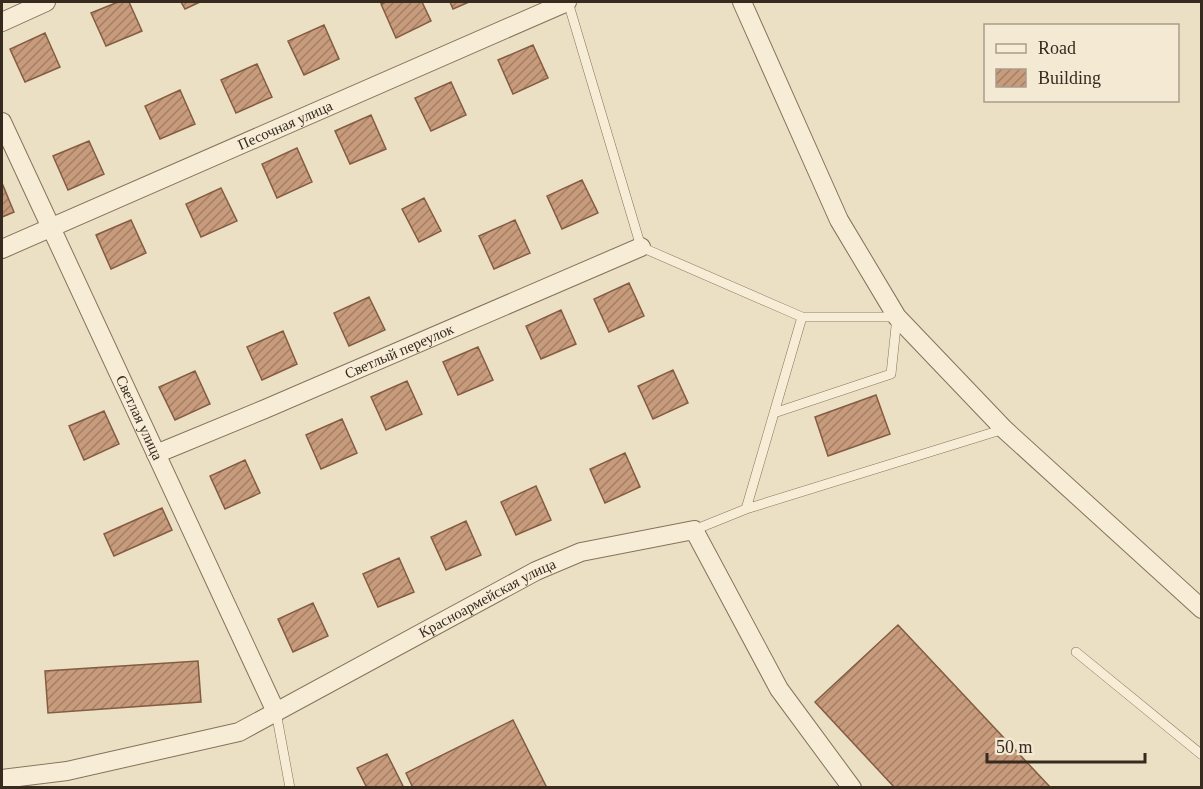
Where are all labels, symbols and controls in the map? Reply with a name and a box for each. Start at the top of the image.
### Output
legend [984,24,1179,102]
text: Road [1038,38,1076,58]
text: Building [1038,68,1101,88]
street label: Песочная улица [235,97,335,153]
street label: Светлый переулок [342,320,457,382]
street label: Светлая улица [113,373,166,463]
street label: Красноармейская улица [416,555,558,641]
scale bar [987,726,1144,764]
text: 50 m [996,737,1033,757]

